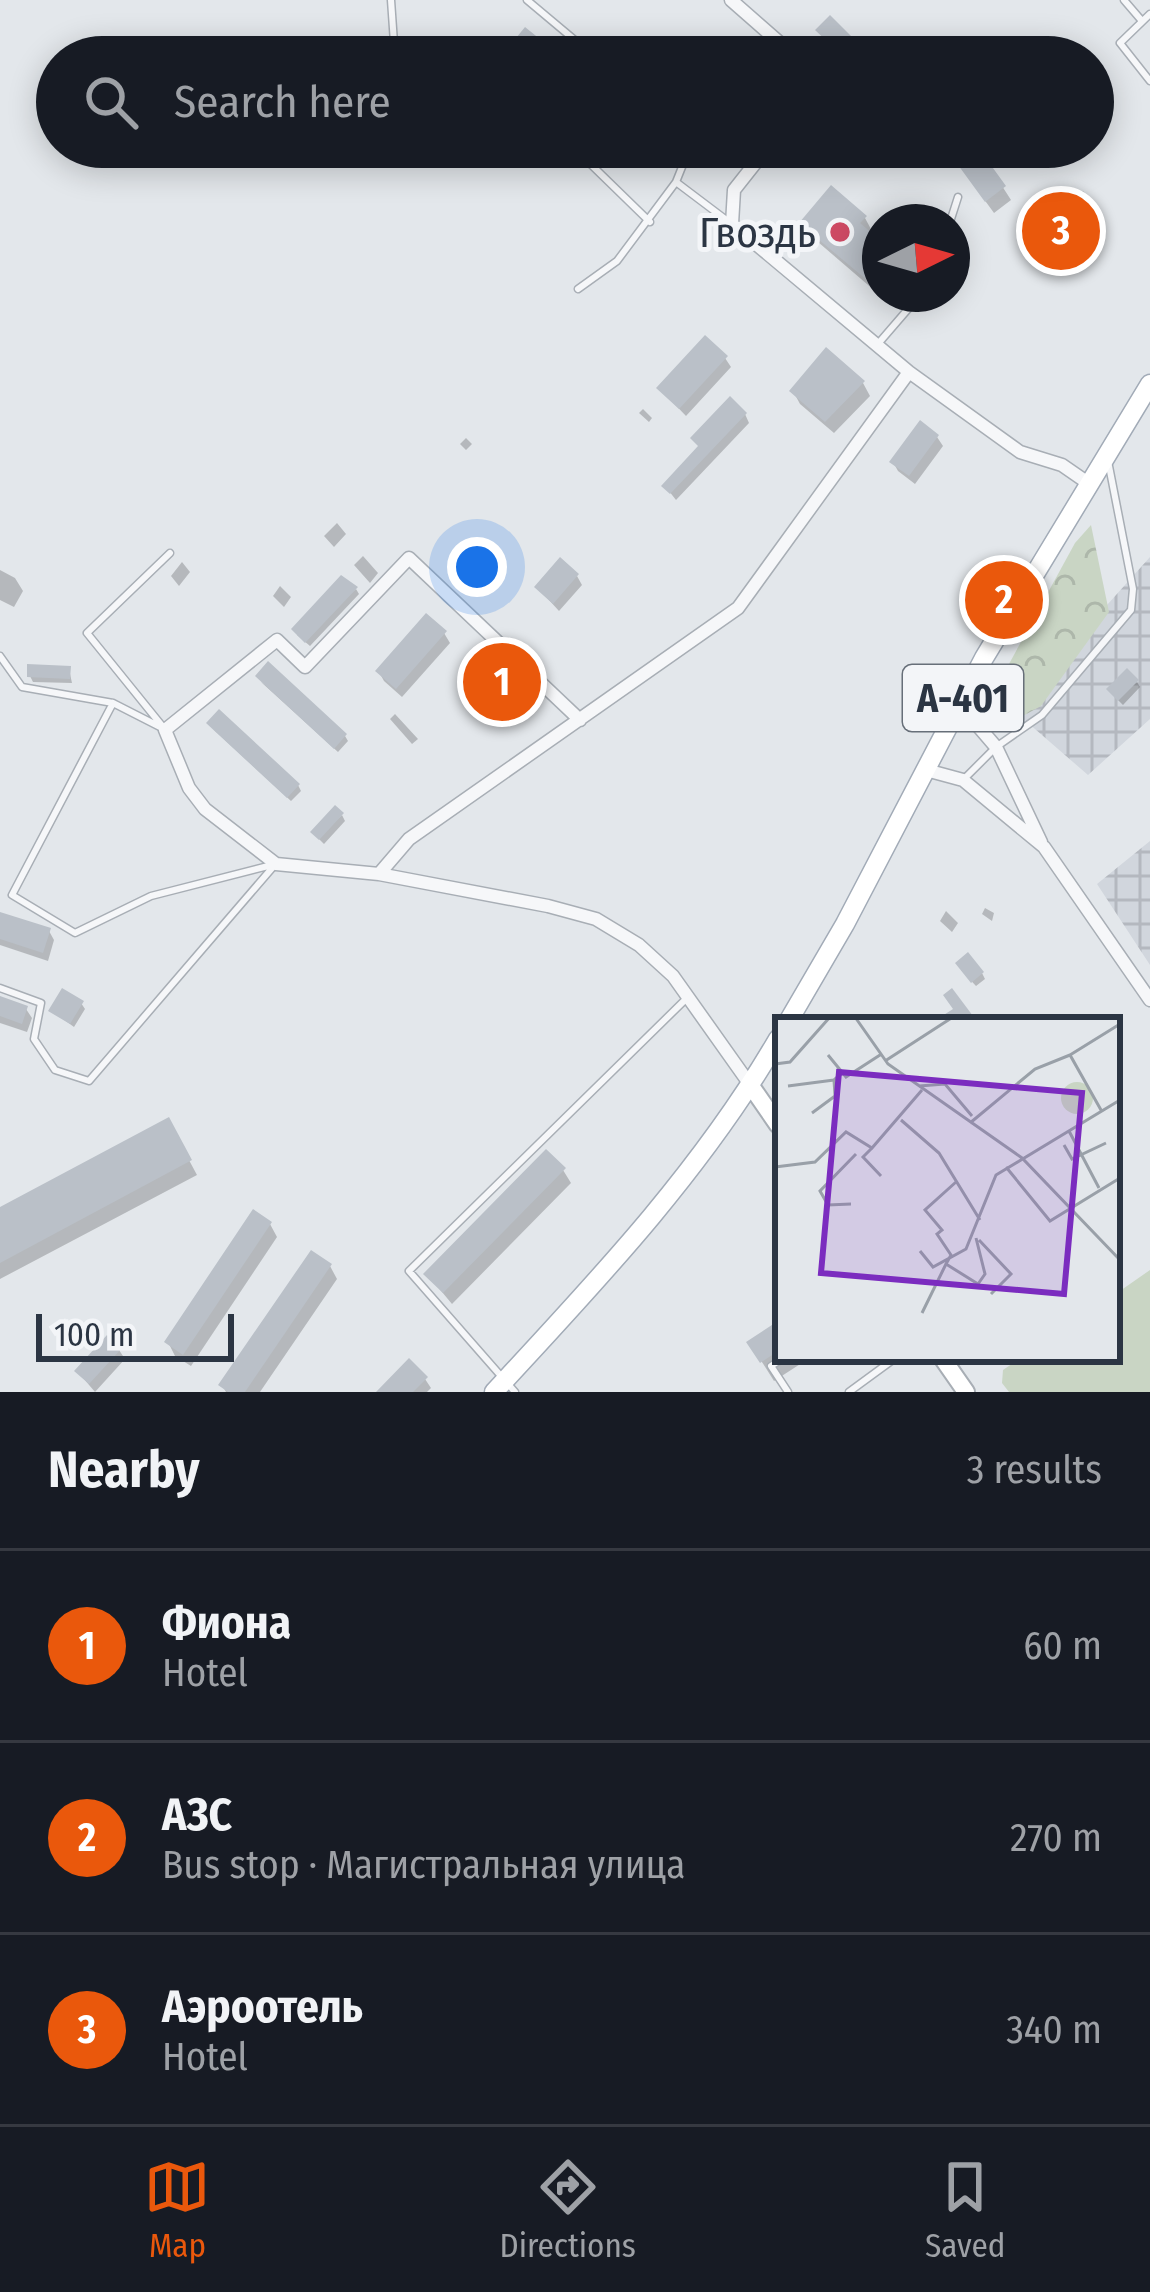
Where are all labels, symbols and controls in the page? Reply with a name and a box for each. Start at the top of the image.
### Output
search box [36,36,1114,168]
icon: search [78,69,144,135]
text: Search here [174,75,391,129]
pin: 3 [1022,186,1100,276]
north arrow [862,204,970,312]
place label: Гвоздь [699,208,816,258]
marker: Гвоздь [827,219,853,245]
your location [447,537,507,597]
pin: 2 [965,555,1043,645]
pin: 1 [463,637,541,727]
road number: А-401 [903,665,1023,731]
inset map [775,1017,1120,1362]
scale bar [36,1308,234,1361]
text: 100 m [54,1315,134,1355]
text: Nearby [48,1439,200,1501]
text: 3 results [967,1447,1102,1493]
text: Фиона [162,1596,291,1650]
text: 1 [79,1623,95,1669]
text: 60 m [1023,1623,1102,1669]
text: Hotel [162,1650,248,1696]
text: АЗС [162,1788,232,1842]
text: 2 [78,1815,96,1861]
text: 270 m [1010,1815,1102,1861]
text: Bus stop · Магистральная улица [162,1842,685,1888]
text: Аэроотель [162,1980,363,2034]
text: 3 [78,2007,96,2053]
text: 340 m [1006,2007,1102,2053]
text: Hotel [162,2034,248,2080]
tab: Map [144,2154,210,2266]
tab: Directions [499,2154,636,2266]
tab: Saved [925,2154,1005,2266]

